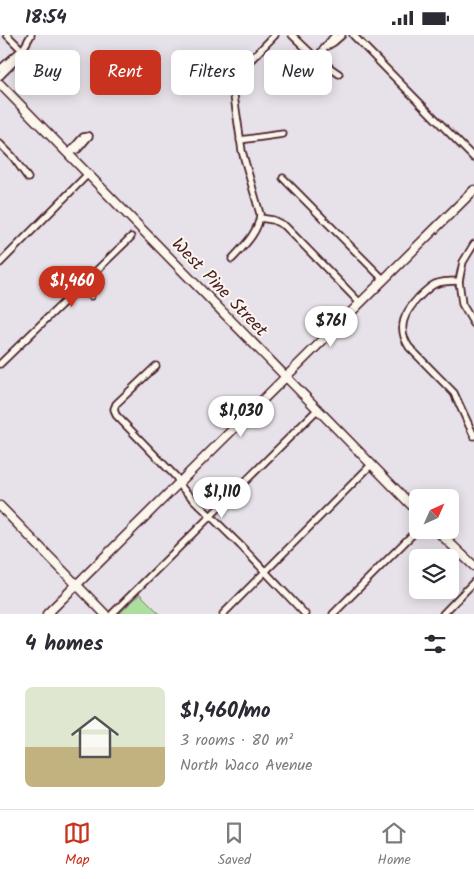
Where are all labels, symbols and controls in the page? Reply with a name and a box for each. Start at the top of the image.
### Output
text: 18:54 [25,3,67,33]
chip: Buy [15,50,80,95]
chip: Rent [90,50,161,95]
chip: Filters [171,50,254,95]
chip: New [264,50,332,95]
street label: West Pine Street [164,232,275,345]
pin: $1,460 [31,265,113,308]
text: $1,460 [50,269,94,294]
pin: $761 [301,305,361,348]
text: $761 [316,309,346,334]
pin: $1,030 [200,395,282,438]
text: $1,030 [219,399,263,424]
pin: $1,110 [181,477,263,519]
text: $1,110 [204,480,240,505]
north arrow [409,489,459,539]
map controls [409,489,459,599]
button: layers [409,549,459,599]
text: 4 homes [25,628,103,661]
icon: filters [421,630,449,658]
text: $1,460/mo [180,695,271,728]
icon: home [65,707,125,767]
text: 3 rooms · 80 m² [180,728,293,753]
text: North Waco Avenue [180,753,312,778]
tab: Map [63,819,91,871]
tab: Saved [218,819,251,871]
tab: Home [378,819,411,871]

